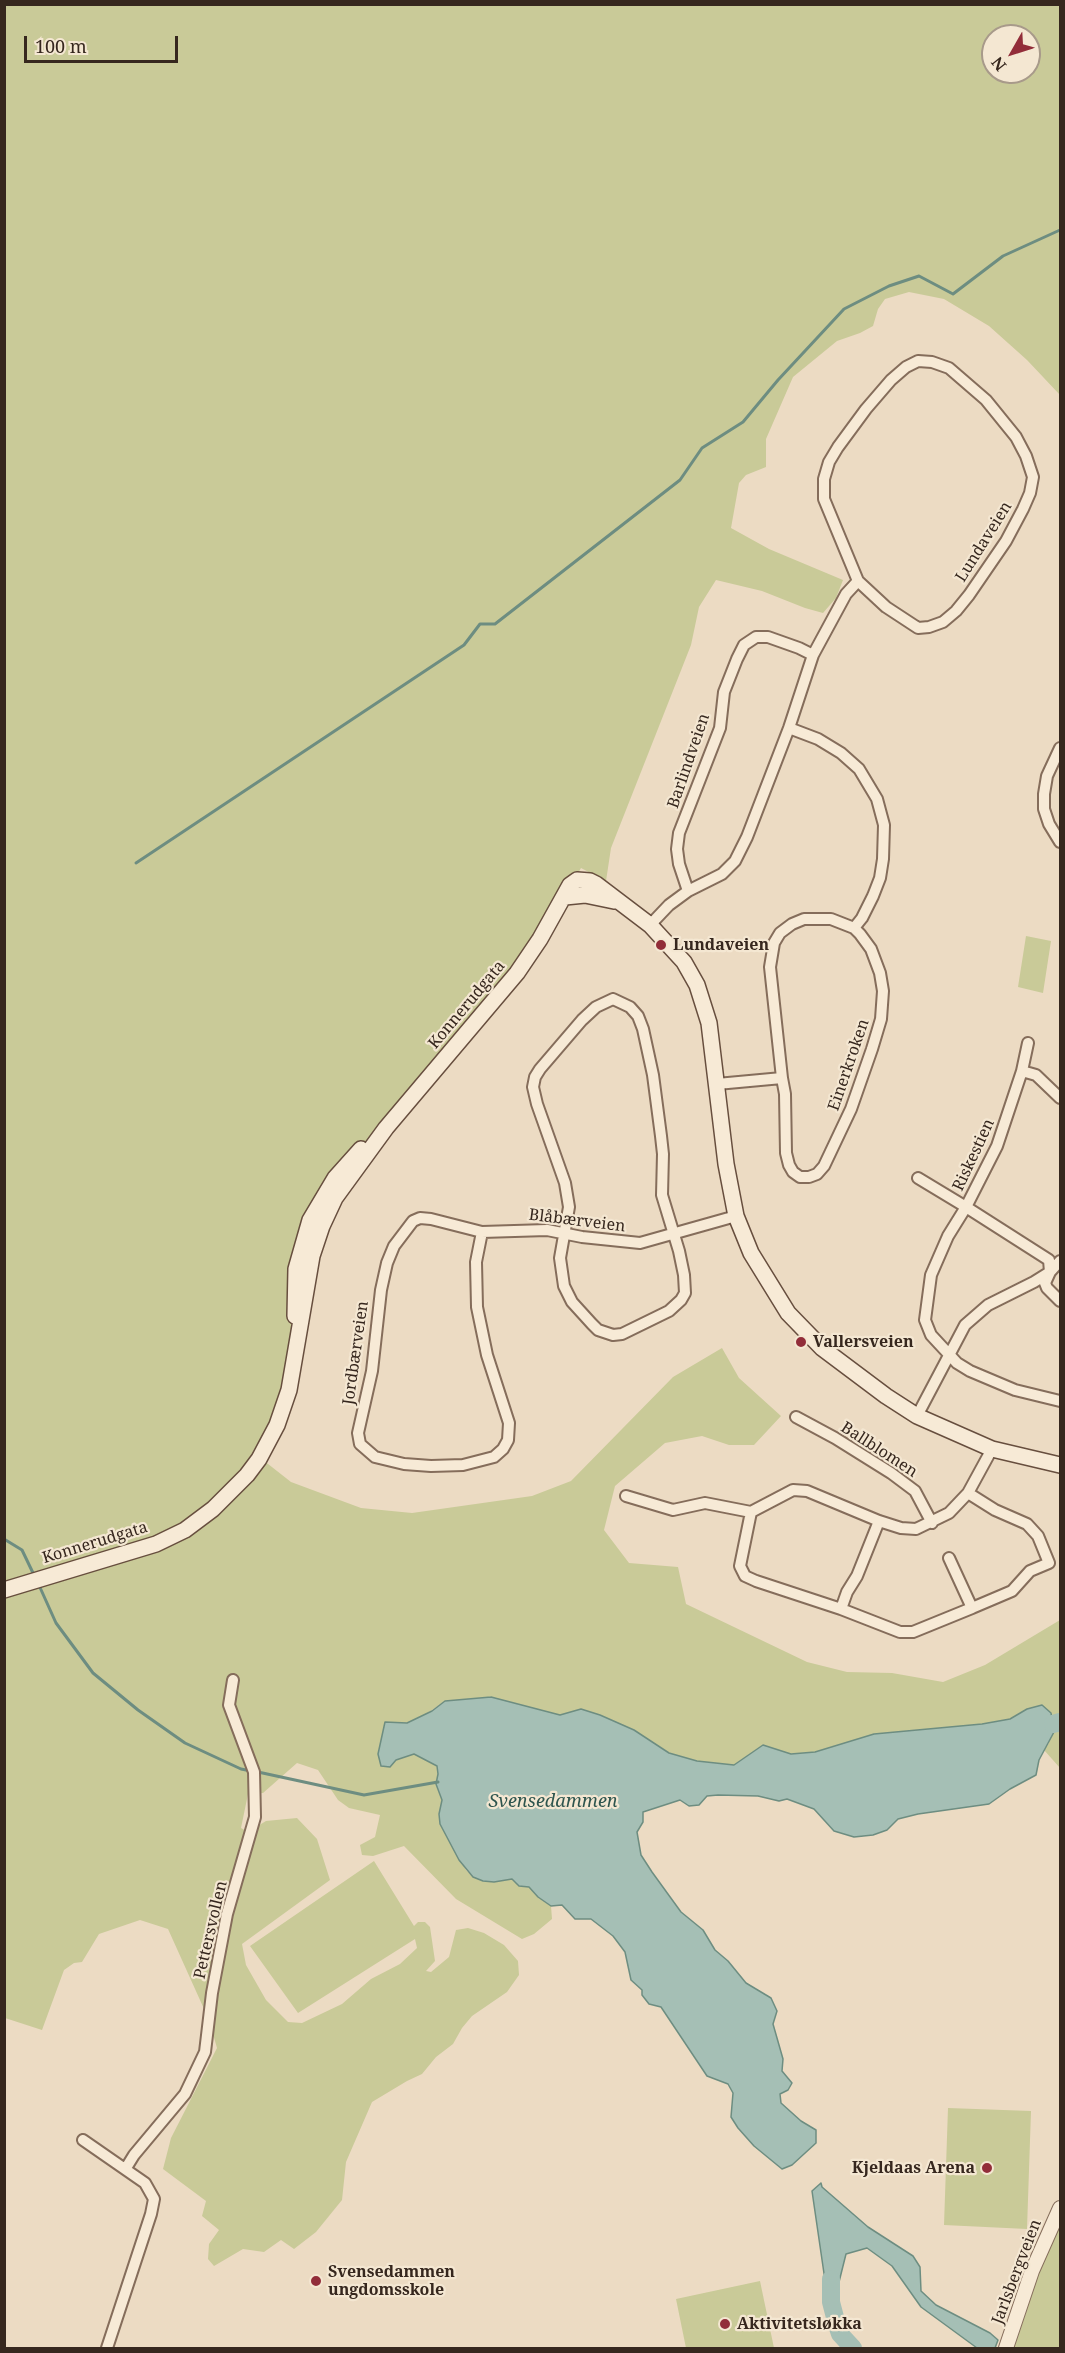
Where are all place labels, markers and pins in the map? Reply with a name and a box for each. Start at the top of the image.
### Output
place label: Lundaveien [673,935,769,955]
marker: Lundaveien [654,938,668,952]
place label: Vallersveien [813,1332,914,1352]
marker: Vallersveien [794,1335,808,1349]
place label: Kjeldaas Arena [852,2158,975,2178]
marker: Kjeldaas Arena [980,2161,994,2175]
place label: Svensedammen ungdomsskole [328,2262,455,2300]
marker: Svensedammen ungdomsskole [309,2274,323,2288]
place label: Aktivitetsløkka [737,2314,862,2334]
marker: Aktivitetsløkka [718,2317,732,2331]

